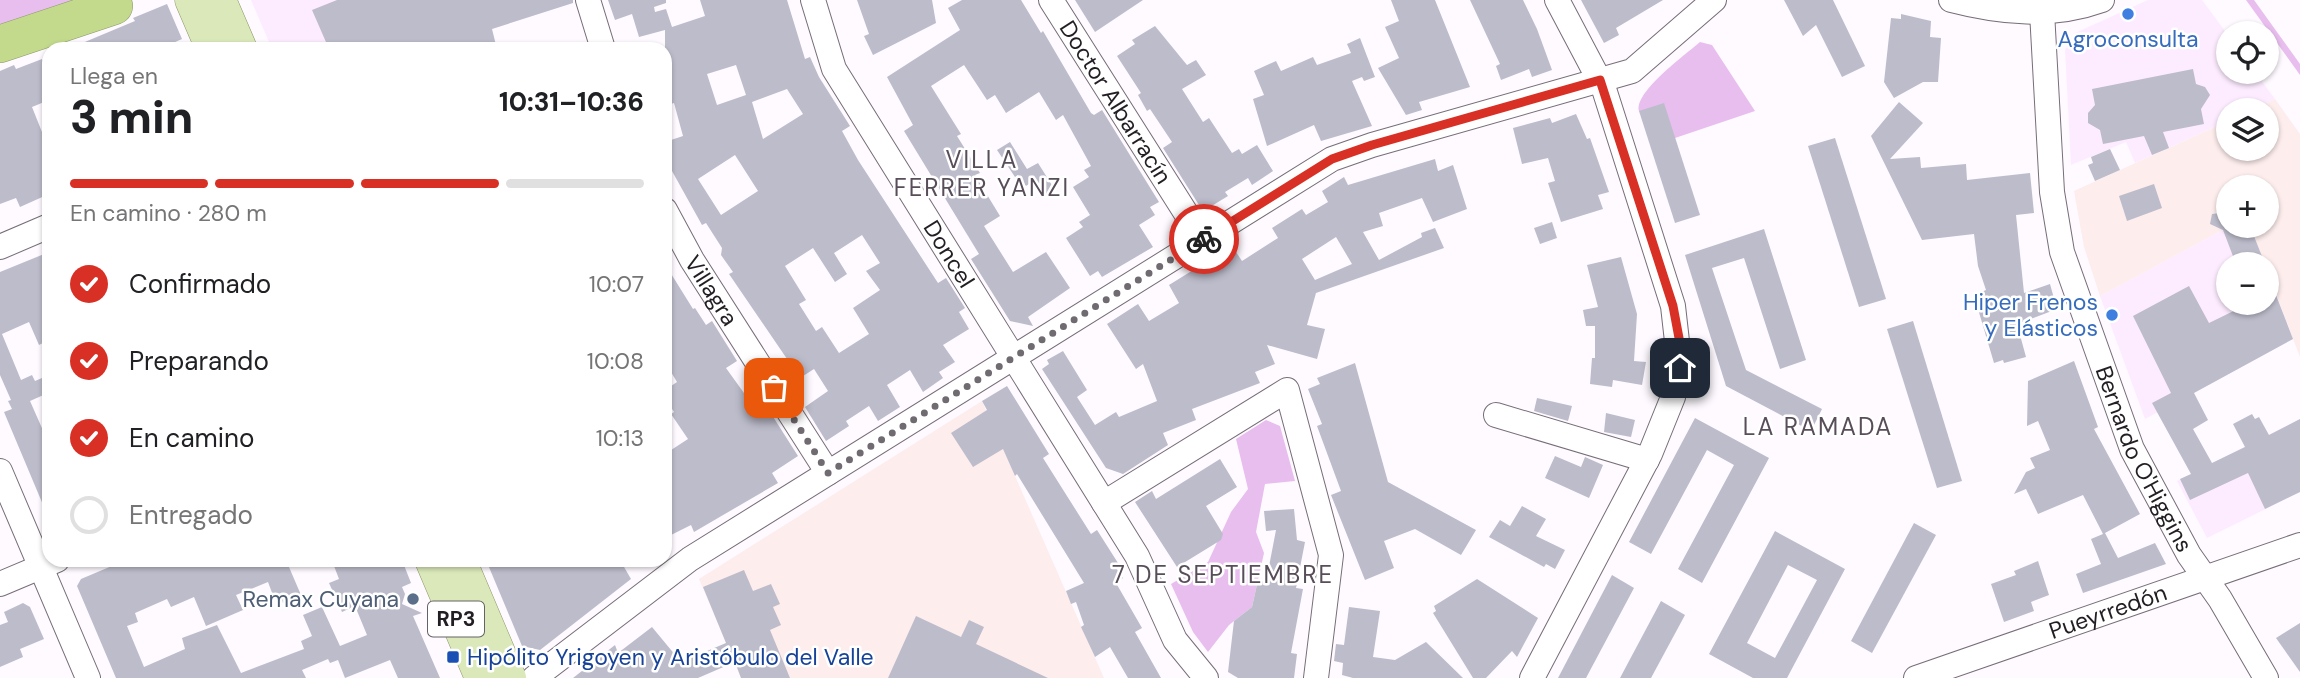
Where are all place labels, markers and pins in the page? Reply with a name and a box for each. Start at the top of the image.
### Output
marker: Agroconsulta [2120,6,2136,22]
place label: Agroconsulta [2057,24,2199,54]
place label: Hiper Frenos y Elásticos [1963,287,2098,343]
marker: Hiper Frenos y Elásticos [2104,307,2120,323]
pin [1650,338,1710,398]
pin [744,358,804,418]
place label: Remax Cuyana [242,584,399,614]
marker: Remax Cuyana [405,591,421,607]
place label: Hipólito Yrigoyen y Aristóbulo del Valle [467,642,874,672]
marker: Hipólito Yrigoyen y Aristóbulo del Valle [445,649,461,665]

